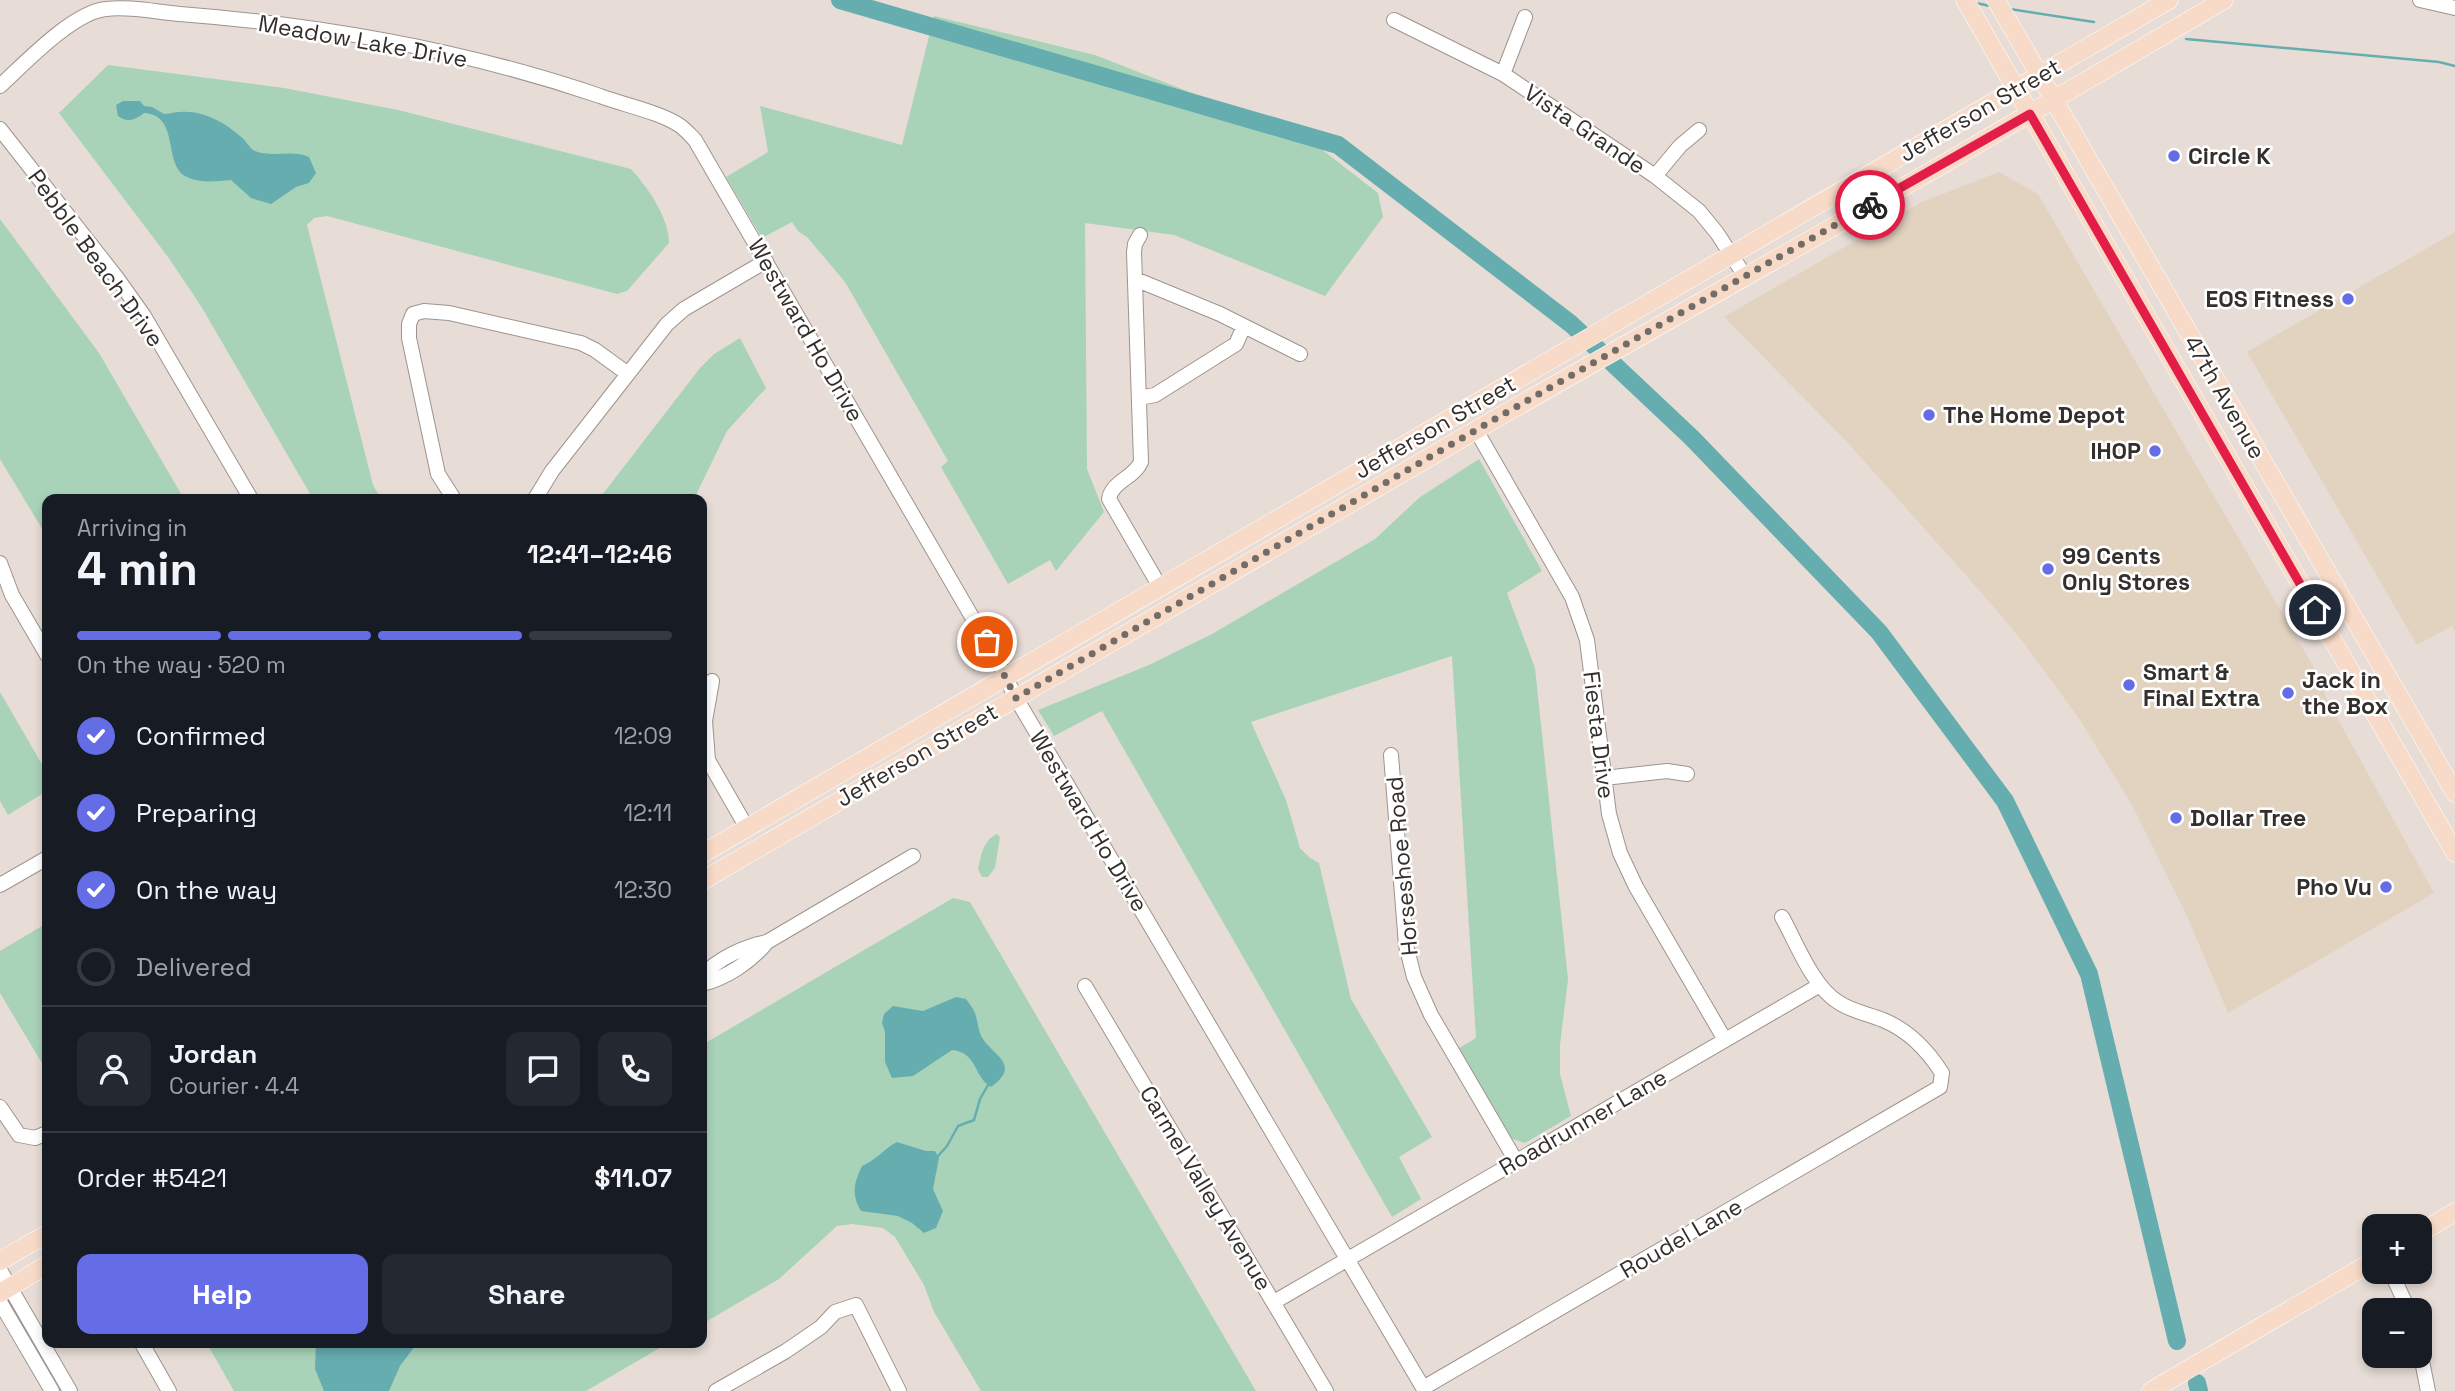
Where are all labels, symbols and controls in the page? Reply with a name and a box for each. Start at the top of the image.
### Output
street label: Meadow Lake Drive [256,8,470,74]
street label: Jefferson Street [1894,52,2066,168]
street label: Vista Grande [1518,77,1652,181]
place label: Circle K [2188,141,2271,171]
marker: Circle K [2166,148,2182,164]
street label: Pebble Beach Drive [21,163,171,353]
courier [1835,170,1905,240]
icon: bike [1851,186,1889,224]
street label: Westward Ho Drive [741,233,871,427]
place label: EOS Fitness [2205,284,2334,314]
marker: EOS Fitness [2340,291,2356,307]
street label: 47th Avenue [2177,330,2273,464]
street label: Jefferson Street [1349,369,1521,485]
place label: The Home Depot [1943,400,2125,430]
marker: The Home Depot [1921,407,1937,423]
place label: IHOP [2090,436,2141,466]
marker: IHOP [2147,443,2163,459]
text: Arriving in [77,513,187,543]
text: 12:41–12:46 [527,537,672,571]
text: 4 min [77,540,198,598]
place label: 99 Cents Only Stores [2062,541,2190,597]
marker: 99 Cents Only Stores [2040,561,2056,577]
pin [2285,580,2345,640]
icon: home [2296,591,2334,629]
pin [957,612,1017,672]
icon: bag [968,623,1006,661]
text: On the way · 520 m [77,650,286,680]
place label: Smart & Final Extra [2143,657,2260,713]
place label: Jack in the Box [2302,665,2388,721]
street label: Fiesta Drive [1576,670,1622,800]
marker: Smart & Final Extra [2121,677,2137,693]
marker: Jack in the Box [2280,685,2296,701]
street label: Jefferson Street [831,697,1003,813]
icon: check [77,717,115,755]
text: Confirmed [136,719,266,753]
text: 12:09 [614,721,672,751]
street label: Westward Ho Drive [1023,725,1155,917]
street label: Horseshoe Road [1379,775,1425,957]
icon: check [77,794,115,832]
text: Preparing [136,796,257,830]
text: 12:11 [623,798,672,828]
place label: Dollar Tree [2190,803,2306,833]
marker: Dollar Tree [2168,810,2184,826]
icon: check [77,871,115,909]
place label: Pho Vu [2296,872,2372,902]
text: On the way [136,873,277,907]
text: 12:30 [614,875,672,905]
marker: Pho Vu [2378,879,2394,895]
text: Delivered [136,950,252,984]
button: person [77,1032,151,1106]
button: chat [506,1032,580,1106]
button: phone [598,1032,672,1106]
text: Jordan [169,1037,257,1071]
street label: Roadrunner Lane [1494,1062,1672,1182]
text: Courier · 4.4 [169,1071,299,1101]
street label: Carmel Valley Avenue [1133,1080,1279,1296]
text: Order #5421 [77,1161,227,1195]
text: $11.07 [595,1161,672,1195]
street label: Roudel Lane [1614,1191,1748,1285]
map controls [2362,1214,2432,1368]
button: + [2362,1214,2432,1284]
button: Help [77,1254,368,1334]
button: Share [382,1254,672,1334]
button: − [2362,1298,2432,1368]

